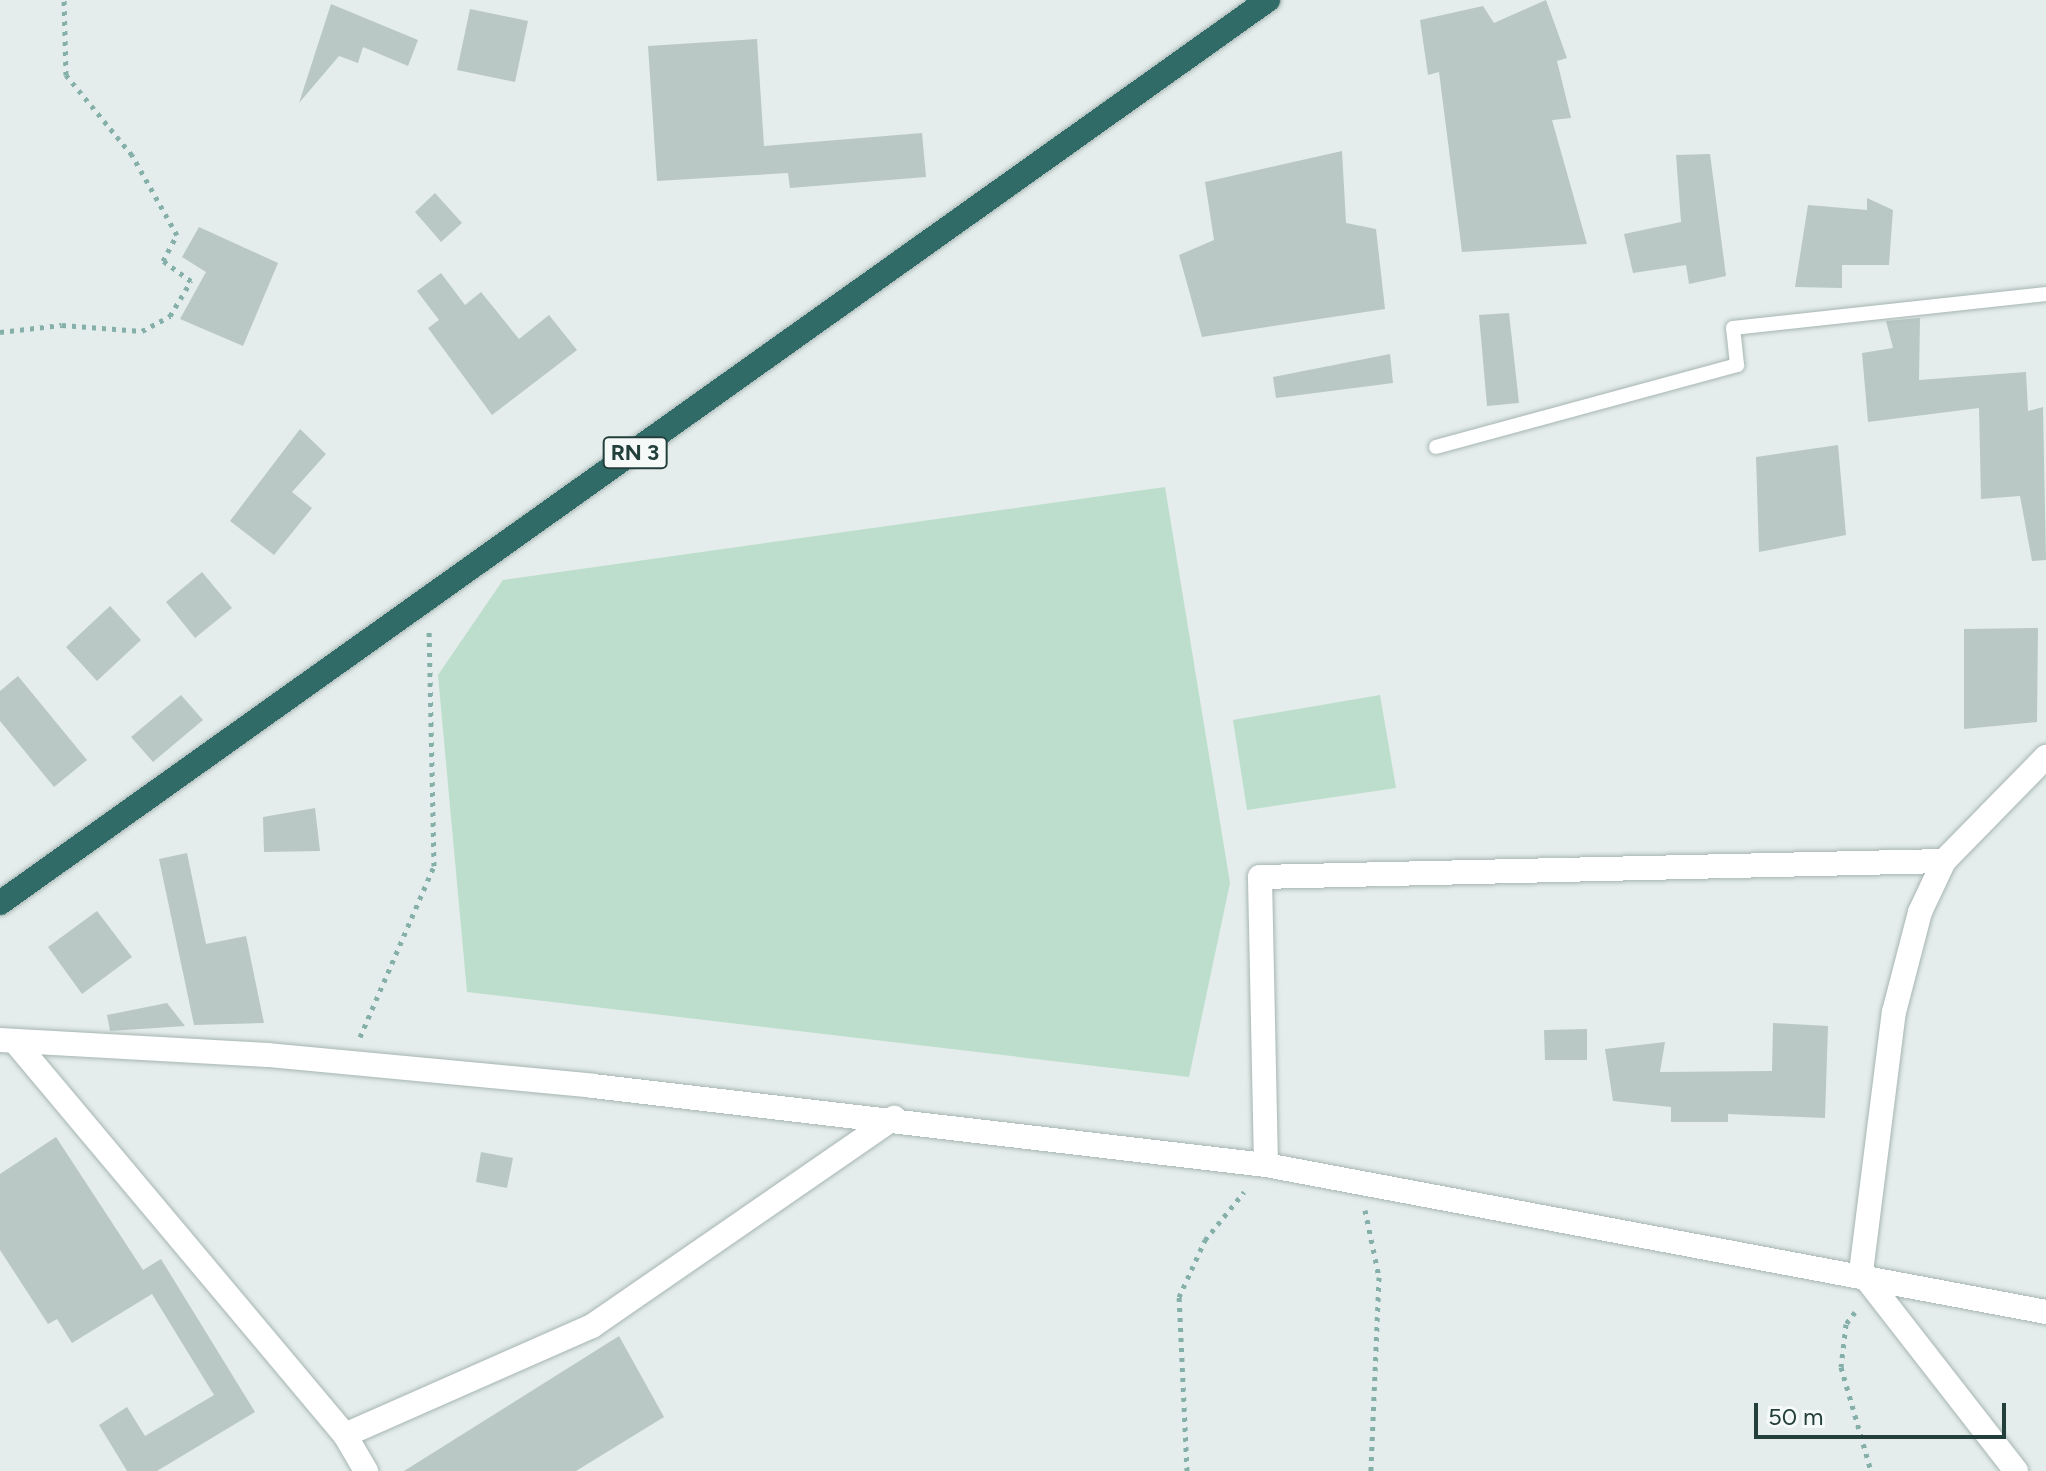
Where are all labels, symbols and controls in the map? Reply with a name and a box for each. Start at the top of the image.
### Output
road number: RN 3 [601,435,669,471]
scale bar [1758,1387,2010,1437]
text: 50 m [1768,1402,1824,1431]

